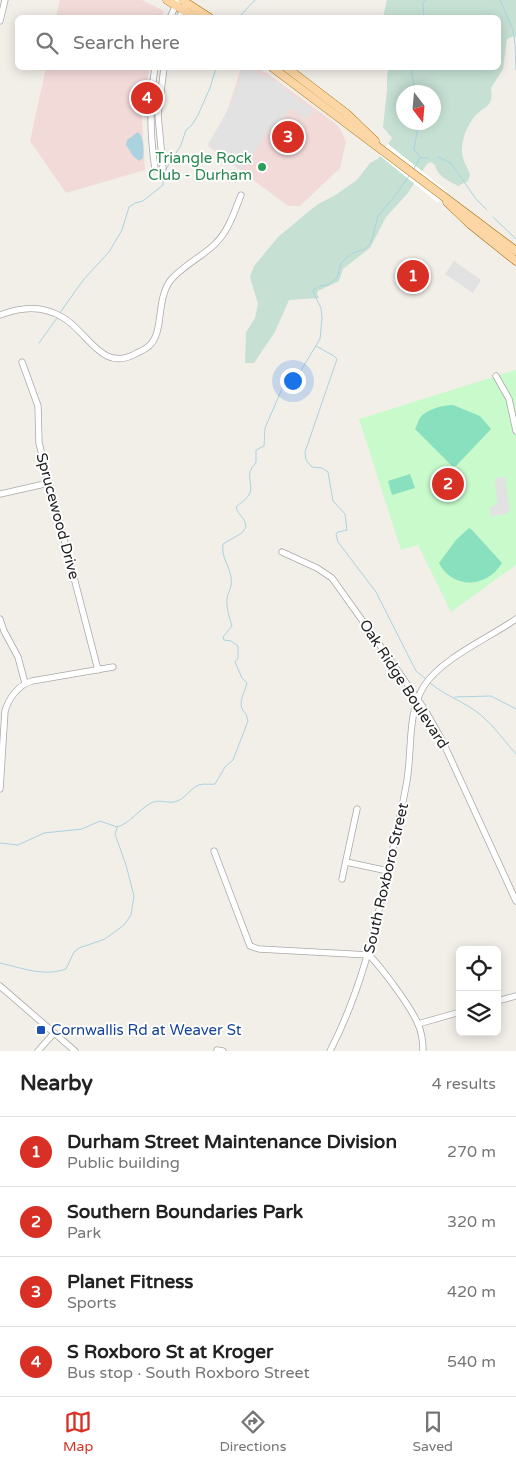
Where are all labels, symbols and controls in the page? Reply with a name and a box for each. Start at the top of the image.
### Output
search box [15,15,501,70]
icon: search [33,29,61,57]
text: Search here [73,32,180,54]
pin: 4 [131,79,163,117]
north arrow [396,85,441,130]
pin: 3 [272,118,304,156]
place label: Triangle Rock Club - Durham [148,149,252,184]
marker: Triangle Rock Club - Durham [256,161,268,173]
pin: 1 [397,257,429,295]
your location [280,368,306,394]
street label: Sprucewood Drive [32,451,84,581]
pin: 2 [432,465,464,503]
street label: Oak Ridge Boulevard [356,616,452,752]
street label: South Roxboro Street [360,801,412,955]
map controls [456,946,501,1036]
button: locate [456,946,501,991]
button: layers [456,991,501,1036]
place label: Cornwallis Rd at Weaver St [51,1021,242,1039]
marker: Cornwallis Rd at Weaver St [35,1024,47,1036]
text: Nearby [20,1071,93,1096]
text: 4 results [432,1074,496,1094]
text: Durham Street Maintenance Division [67,1131,397,1153]
text: 1 [31,1142,41,1162]
text: 270 m [447,1142,496,1162]
text: Public building [67,1153,180,1173]
text: Southern Boundaries Park [67,1201,303,1223]
text: 2 [31,1212,41,1232]
text: 320 m [447,1212,496,1232]
text: Park [67,1223,101,1243]
text: Planet Fitness [67,1271,193,1293]
text: 3 [31,1282,41,1302]
text: 420 m [447,1282,496,1302]
text: Sports [67,1293,116,1313]
text: S Roxboro St at Kroger [67,1341,273,1363]
text: 4 [31,1352,41,1372]
text: 540 m [447,1352,496,1372]
text: Bus stop · South Roxboro Street [67,1363,310,1383]
tab: Map [63,1408,93,1455]
tab: Directions [219,1408,286,1455]
tab: Saved [412,1408,453,1455]

